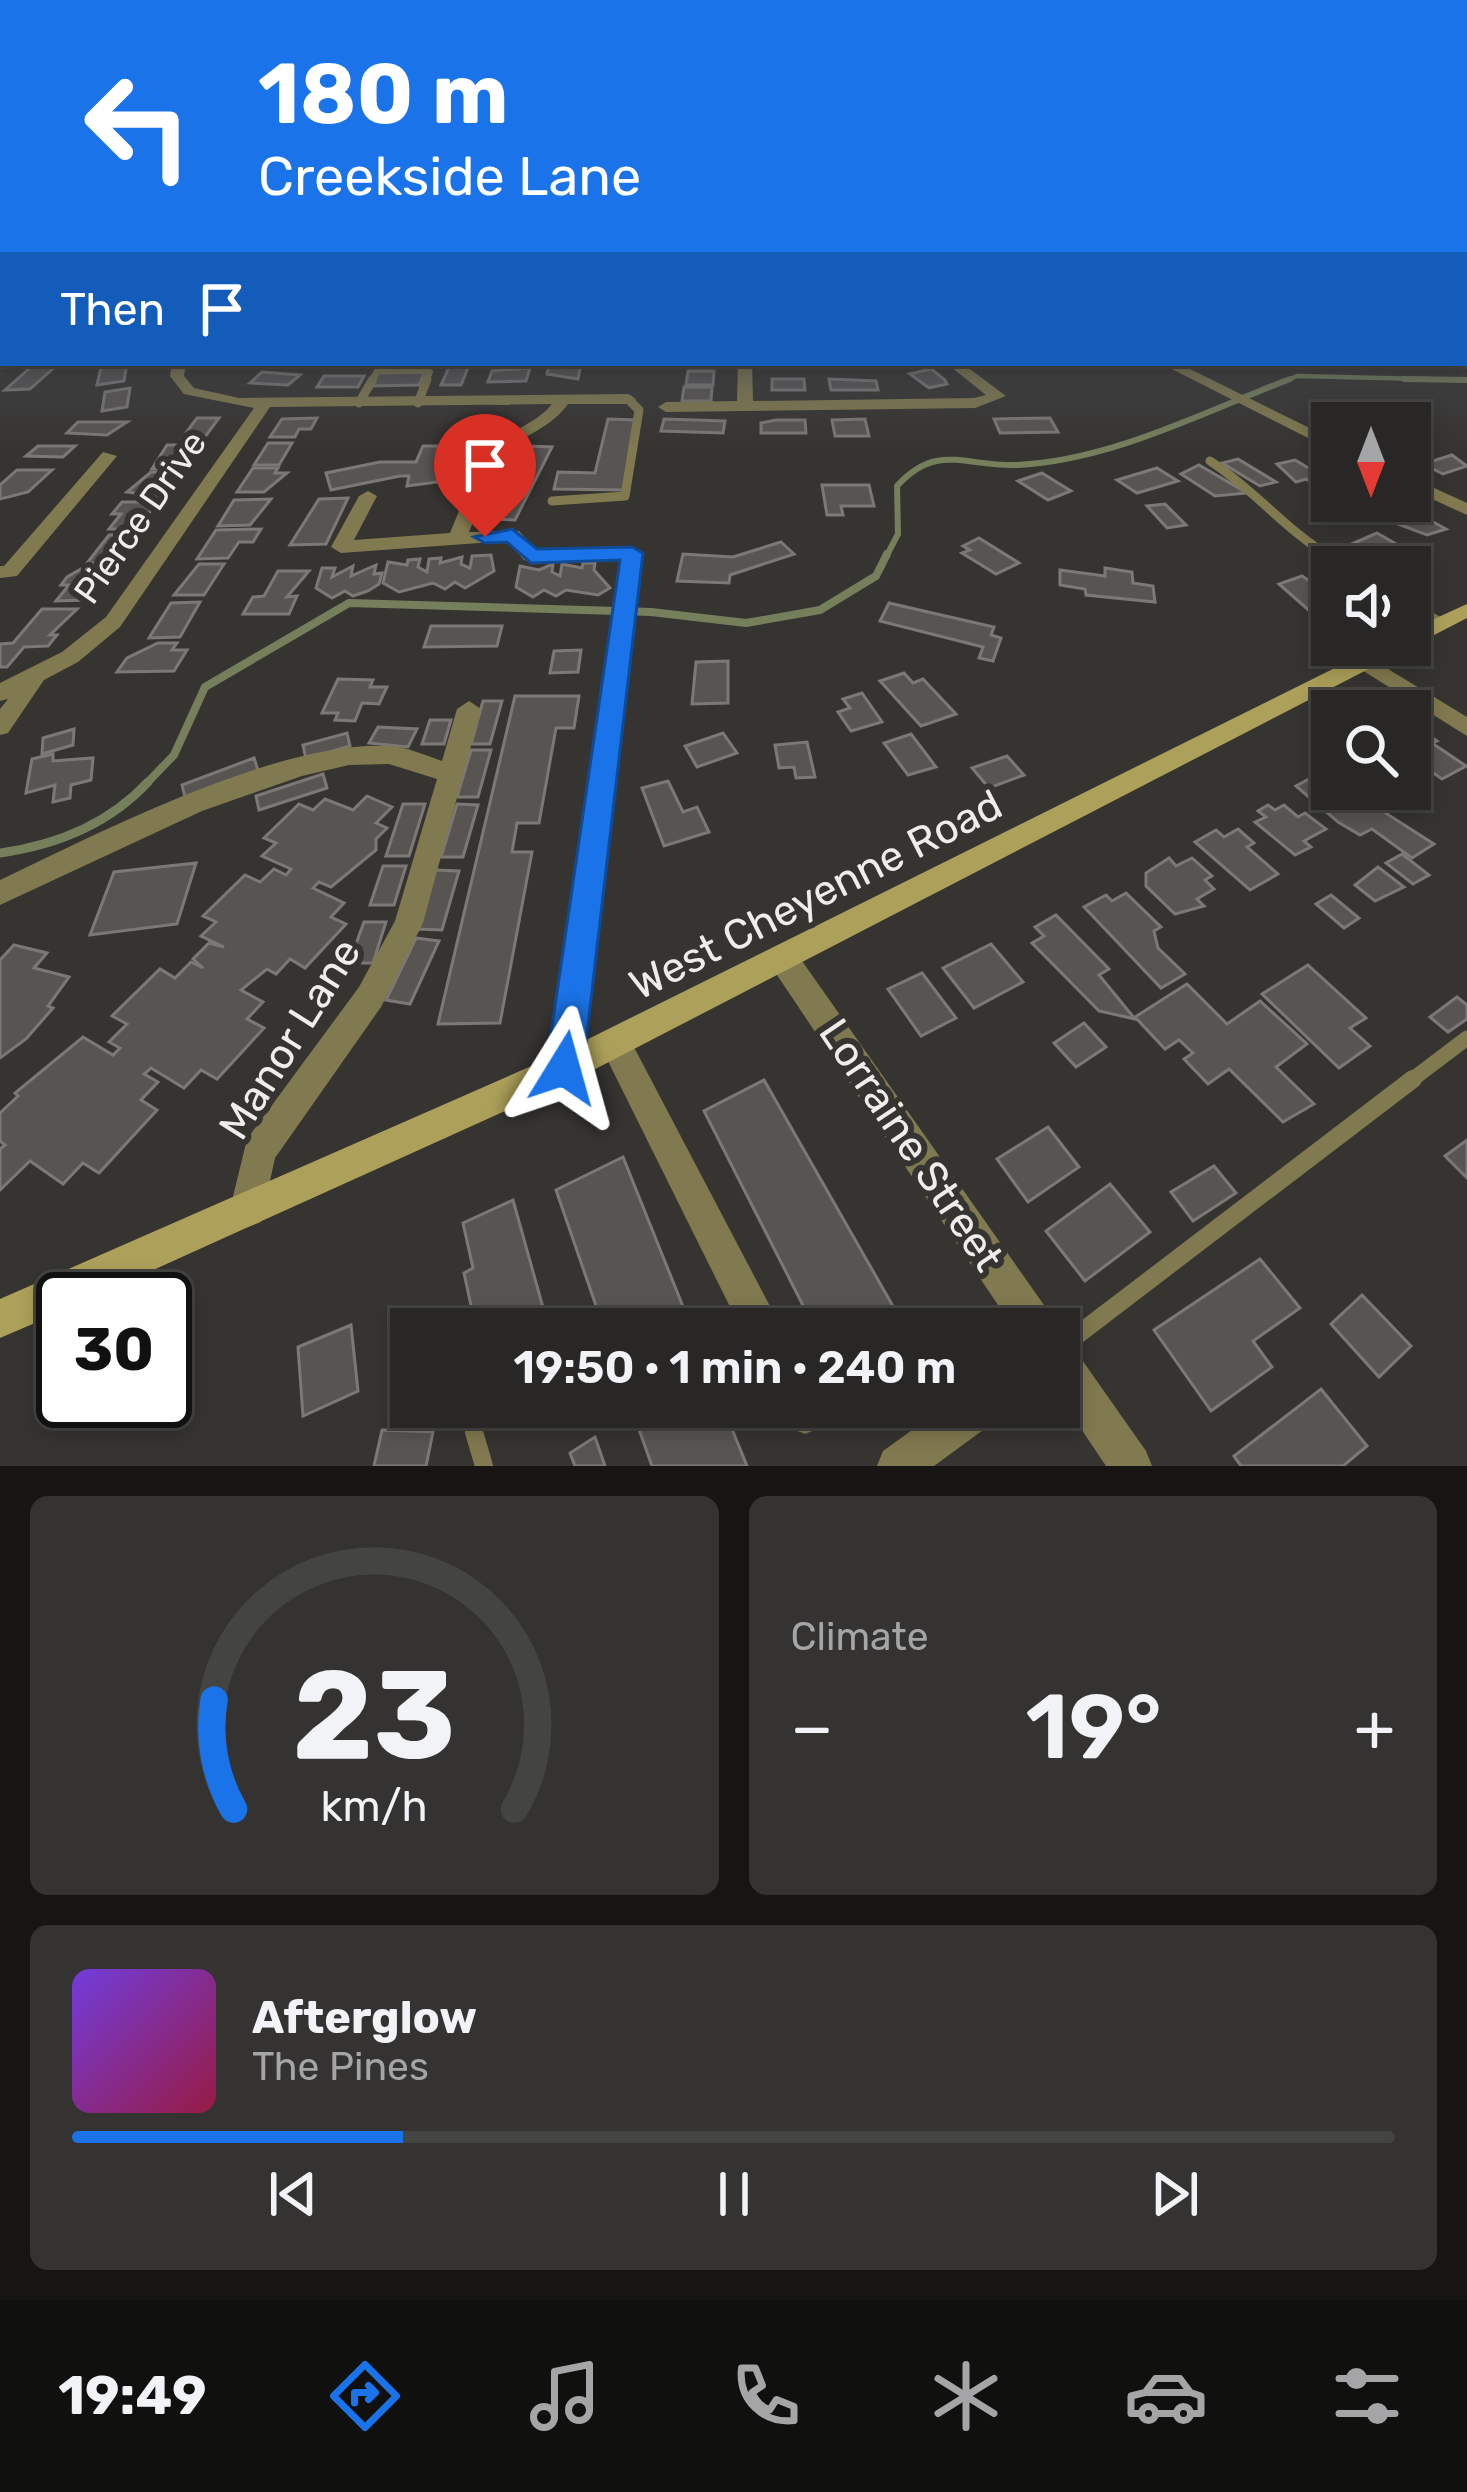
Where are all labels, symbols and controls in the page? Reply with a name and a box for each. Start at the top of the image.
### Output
text: 180 m [258,44,509,144]
icon: left [60,48,216,204]
text: Creekside Lane [258,145,641,209]
icon: arrive [189,276,255,342]
text: Then [60,283,165,336]
north arrow [1311,402,1431,522]
map controls [1311,402,1431,810]
pin [434,414,536,537]
street label: Pierce Drive [65,422,215,612]
icon: arrive [452,432,518,498]
button: sound [1311,546,1431,666]
button: search [1311,690,1431,810]
street label: West Cheyenne Road [622,779,1010,1011]
street label: Manor Lane [209,929,371,1149]
position arrow [501,1005,627,1131]
street label: Lorraine Street [808,1010,1014,1280]
speed limit sign: 30 [36,1272,192,1428]
text: 19:50 · 1 min · 240 m [514,1341,957,1394]
text: Climate [791,1614,929,1660]
text: 23 [293,1641,456,1789]
text: 19° [1026,1674,1162,1781]
text: − [791,1688,833,1767]
text: + [1354,1688,1395,1767]
text: km/h [321,1780,428,1831]
text: Afterglow [252,1991,477,2044]
text: The Pines [252,2044,429,2090]
icon: previous [260,2161,326,2227]
icon: pause [701,2161,767,2227]
icon: next [1142,2161,1208,2227]
icon: directions [323,2354,407,2438]
icon: music [523,2354,607,2438]
icon: phone [724,2354,808,2438]
icon: climate [924,2354,1008,2438]
icon: car [1124,2354,1208,2438]
icon: filters [1325,2354,1409,2438]
text: 19:49 [58,2364,207,2428]

